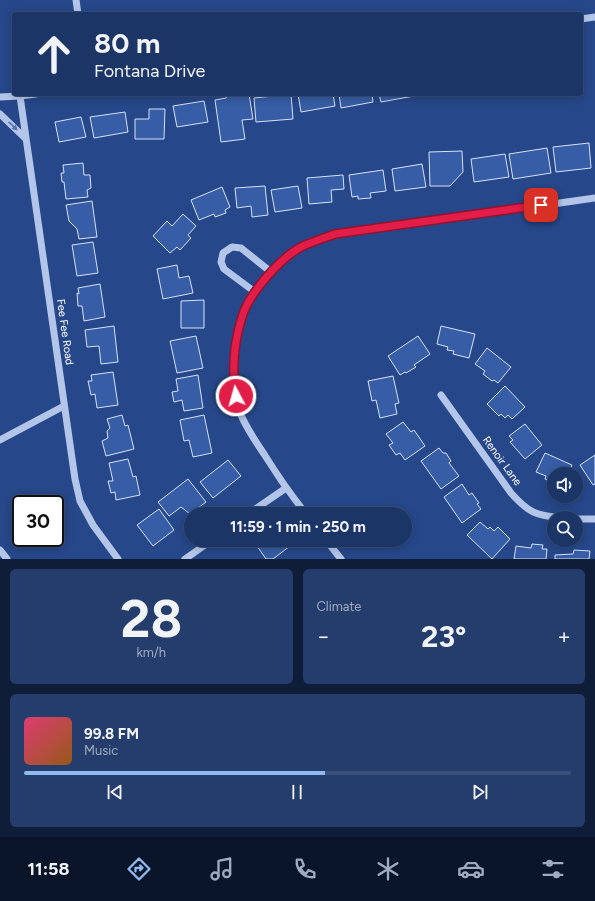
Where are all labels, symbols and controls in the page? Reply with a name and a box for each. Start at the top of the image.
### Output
text: 80 m [94,26,160,60]
icon: ahead [28,28,80,80]
text: Fontana Drive [94,60,205,82]
one-way arrow [8,122,18,131]
pin [524,188,558,222]
icon: arrive [530,194,552,216]
street label: Fee Fee Road [54,298,76,366]
position arrow [215,375,257,417]
street label: Renoir Lane [480,434,524,488]
map controls [547,467,583,547]
button: sound [547,467,583,503]
speed limit sign: 30 [12,495,64,547]
button: search [547,511,583,547]
text: 11:59 · 1 min · 250 m [230,518,366,536]
text: 28 [120,588,182,650]
text: Climate [317,599,361,614]
text: 23° [421,618,466,655]
text: − [317,623,330,650]
text: + [557,623,571,650]
text: km/h [136,645,166,660]
text: 99.8 FM [84,725,139,743]
text: Music [84,743,118,758]
icon: previous [104,781,126,803]
icon: pause [286,781,308,803]
icon: next [469,781,491,803]
icon: directions [125,855,153,883]
icon: music [208,855,236,883]
icon: phone [291,855,319,883]
icon: climate [374,855,402,883]
icon: car [457,855,485,883]
icon: filters [539,855,567,883]
text: 11:58 [27,858,70,880]

